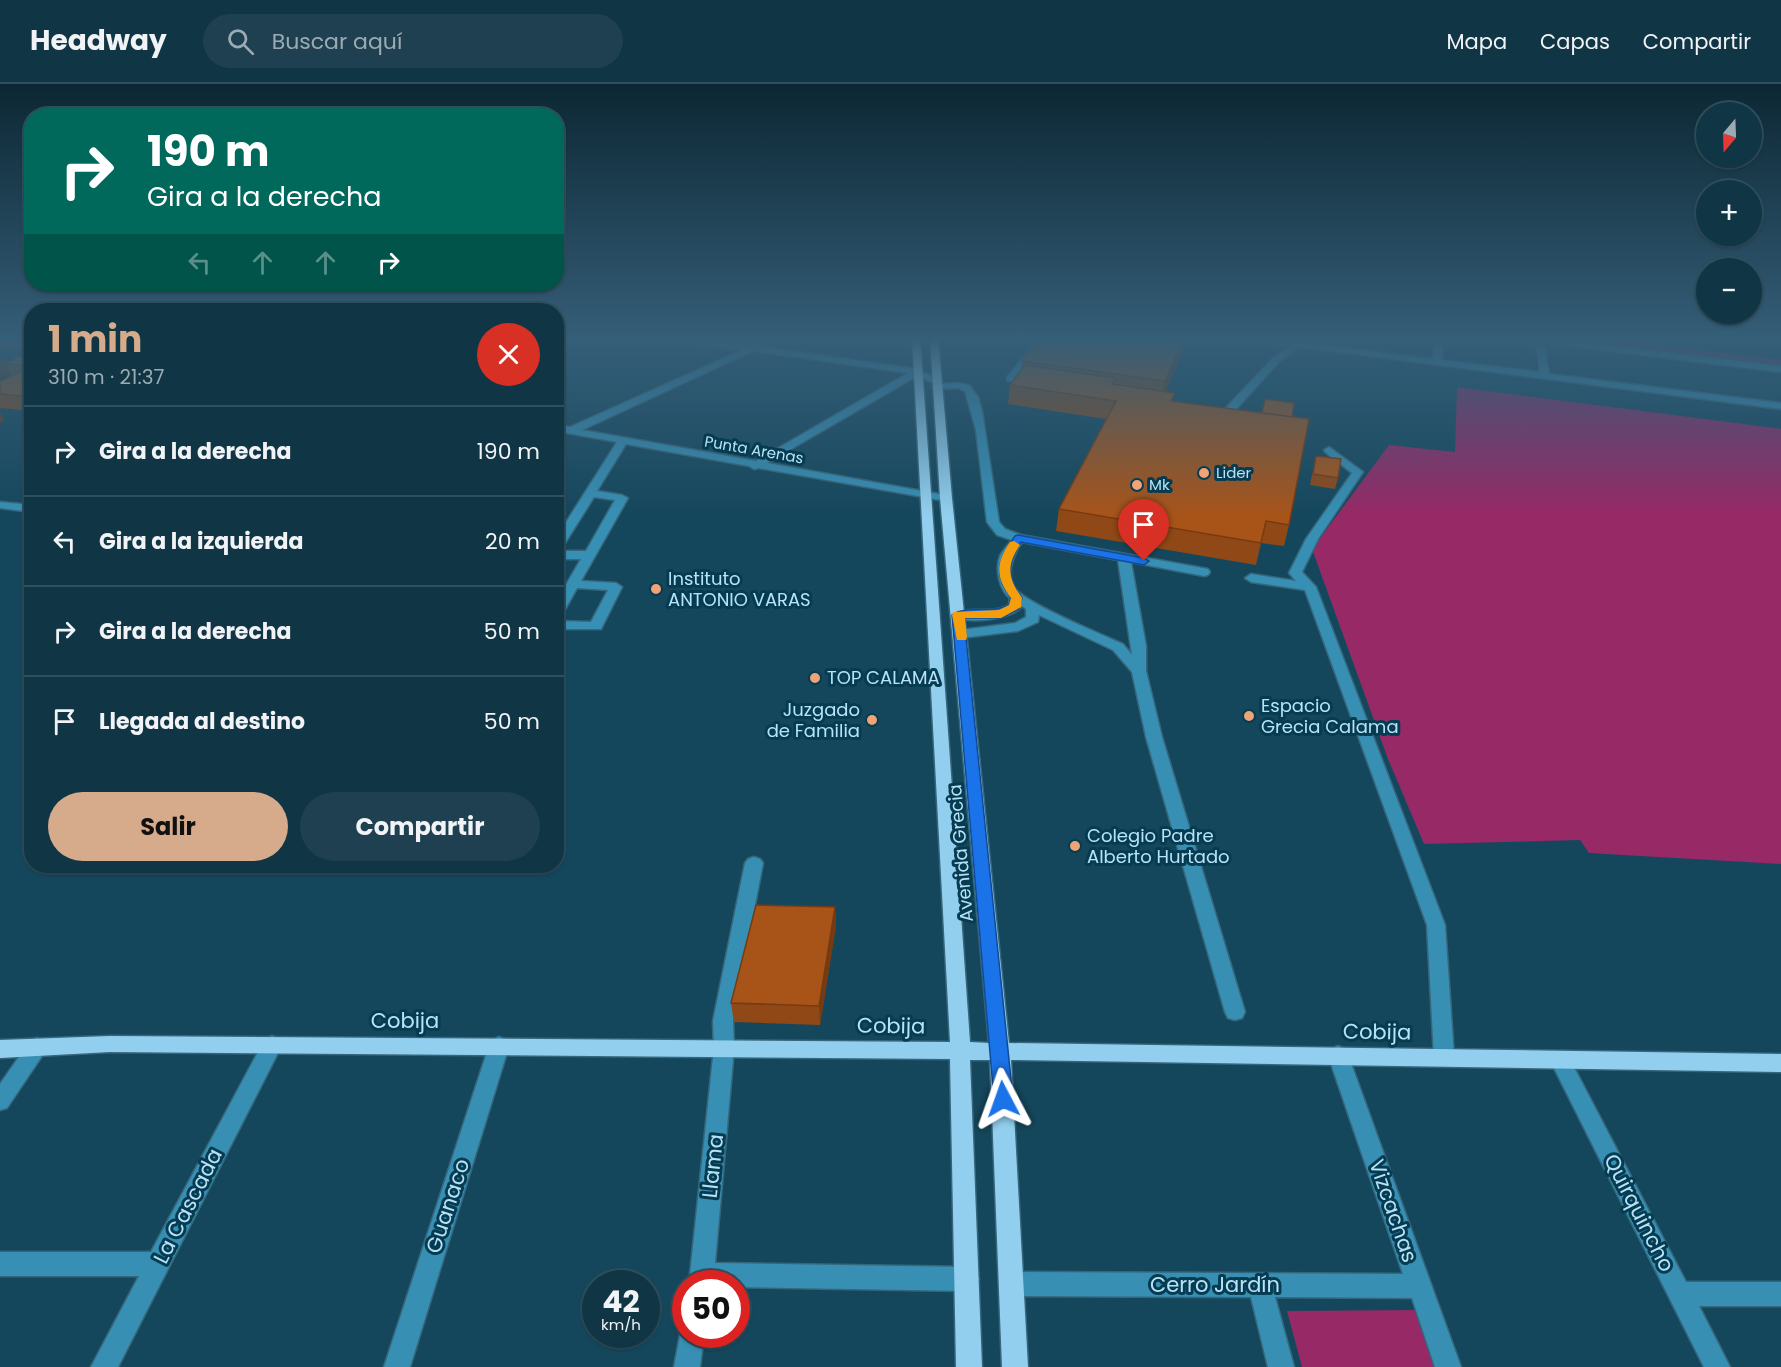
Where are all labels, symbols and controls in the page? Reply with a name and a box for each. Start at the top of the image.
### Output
search box [203,14,623,68]
text: Headway [30,21,167,60]
icon: search [224,25,257,58]
text: Buscar aquí [272,26,402,57]
text: Mapa [1446,27,1507,56]
text: Capas [1540,27,1610,56]
text: Compartir [1643,27,1751,56]
north arrow [1696,102,1762,168]
map controls [1696,102,1762,324]
text: 190 m [147,122,269,181]
icon: right [48,132,126,210]
text: Gira a la derecha [147,178,381,215]
button: + [1696,180,1762,246]
icon: left [183,246,216,279]
icon: ahead [246,246,279,279]
icon: ahead [309,246,342,279]
icon: right [372,246,405,279]
button: − [1696,258,1762,324]
text: 1 min [48,314,142,365]
button: close [477,323,540,386]
text: 310 m · 21:37 [48,363,164,391]
street label: Punta Arenas [703,430,805,469]
icon: right [48,435,81,468]
text: Gira a la derecha [99,436,292,467]
text: 190 m [477,436,540,467]
place label: Lider [1216,462,1252,483]
marker: Lider [1197,466,1211,480]
place label: Mk [1149,474,1170,495]
marker: Mk [1130,478,1144,492]
pin [1118,499,1169,561]
icon: arrive [1127,508,1160,541]
icon: left [48,525,81,558]
text: Gira a la izquierda [99,526,303,557]
text: 20 m [485,526,540,557]
place label: Instituto ANTONIO VARAS [668,566,811,612]
marker: Instituto ANTONIO VARAS [649,582,663,596]
icon: right [48,615,81,648]
text: Gira a la derecha [99,616,292,647]
text: 50 m [484,616,540,647]
place label: TOP CALAMA [827,665,940,690]
marker: TOP CALAMA [808,671,822,685]
place label: Espacio Grecia Calama [1261,693,1399,739]
place label: Juzgado de Familia [767,697,860,743]
icon: arrive [48,705,81,738]
text: Llegada al destino [99,706,305,737]
text: 50 m [484,706,540,737]
marker: Espacio Grecia Calama [1242,709,1256,723]
marker: Juzgado de Familia [865,713,879,727]
street label: Avenida Grecia [942,783,979,923]
button: Salir [48,792,288,861]
button: Compartir [300,792,540,861]
place label: Colegio Padre Alberto Hurtado [1087,823,1230,869]
marker: Colegio Padre Alberto Hurtado [1068,839,1082,853]
street label: Cobija [371,1006,439,1035]
street label: Cobija [857,1010,925,1041]
street label: Cobija [1343,1016,1411,1047]
position arrow [971,1067,1035,1131]
street label: Llama [695,1132,730,1199]
street label: La Cascada [146,1143,229,1268]
street label: Quirquincho [1597,1149,1682,1277]
street label: Guanaco [419,1155,476,1257]
street label: Vizcachas [1362,1155,1425,1266]
speed limit sign: 50 [672,1270,750,1348]
street label: Cerro Jardín [1150,1270,1280,1299]
text: 42 [602,1280,640,1323]
text: km/h [601,1314,641,1335]

